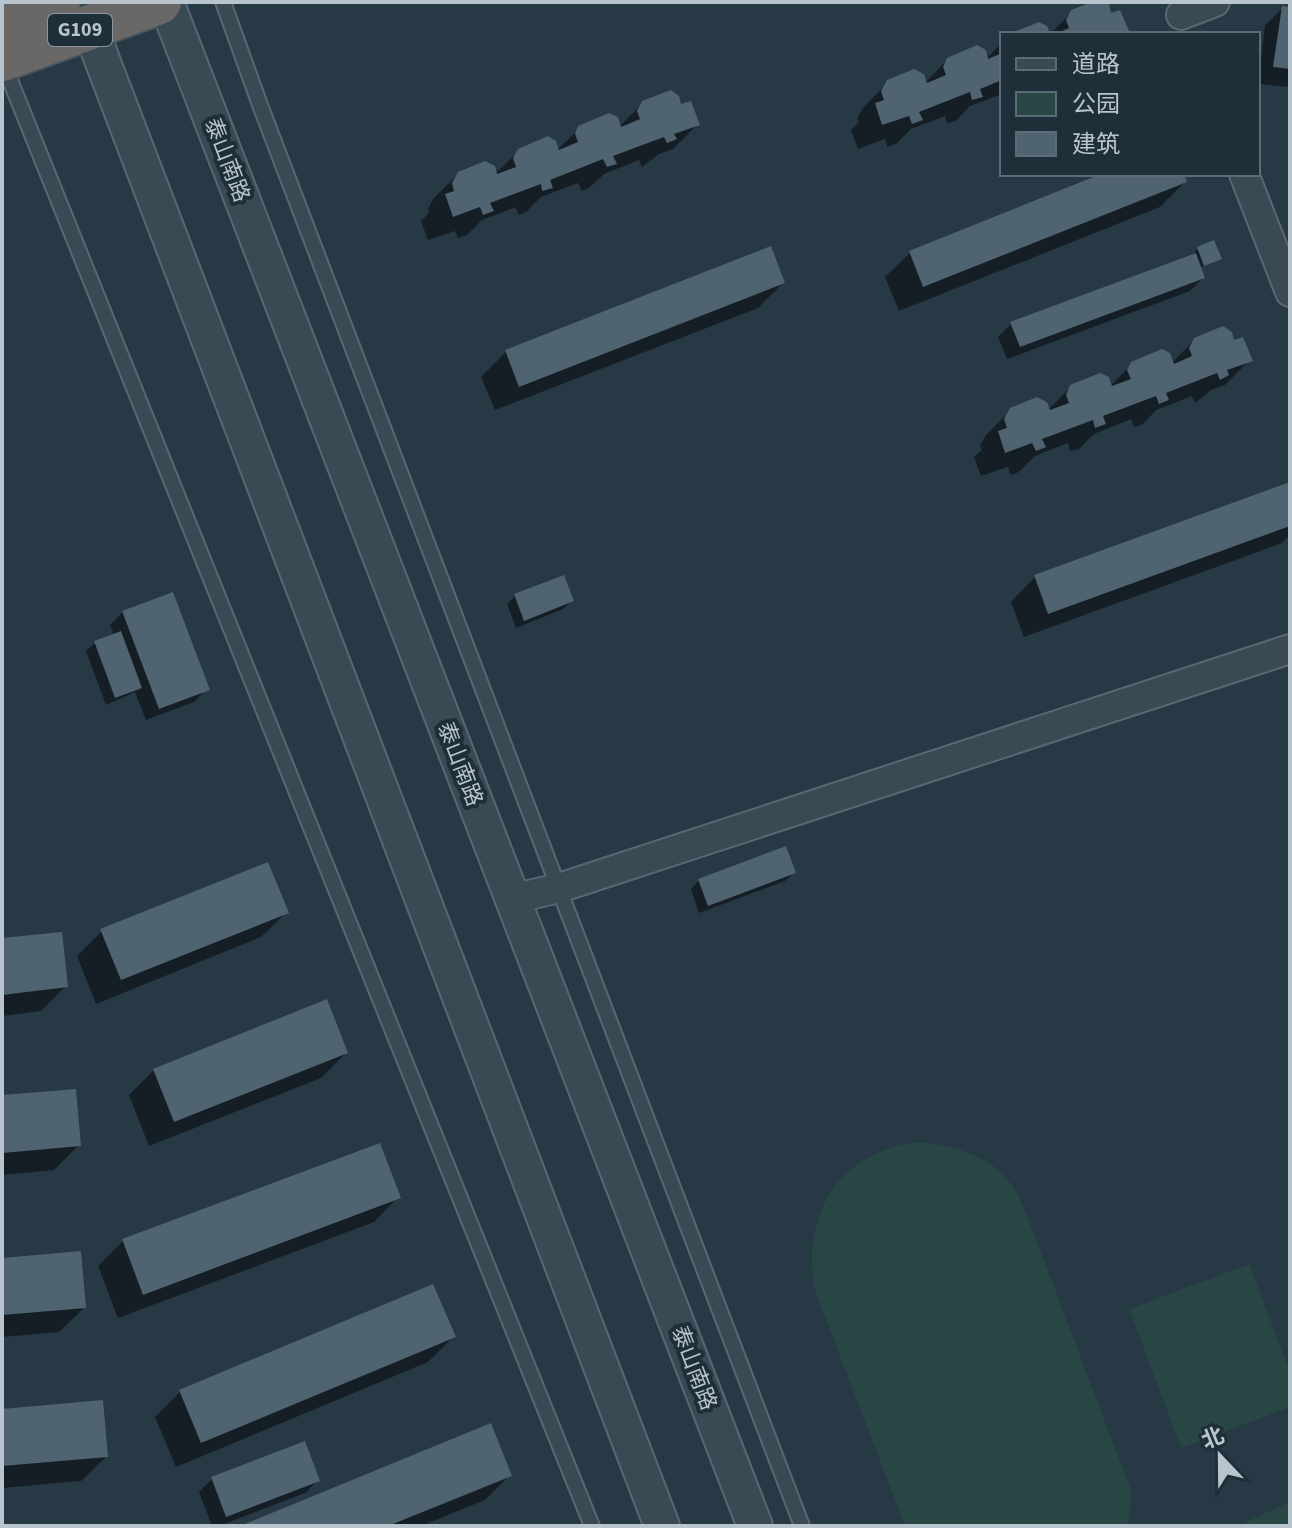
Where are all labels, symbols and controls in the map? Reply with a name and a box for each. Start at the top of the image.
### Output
road number: G109 [48,14,112,46]
legend [1000,32,1260,176]
text: 道路 [1072,47,1120,82]
text: 公园 [1072,87,1120,122]
street label: 泰山南路 [196,113,258,207]
text: 建筑 [1072,127,1120,162]
street label: 泰山南路 [429,717,491,811]
street label: 泰山南路 [663,1321,725,1415]
north arrow [1180,1416,1260,1496]
text: 北 [1197,1419,1229,1457]

